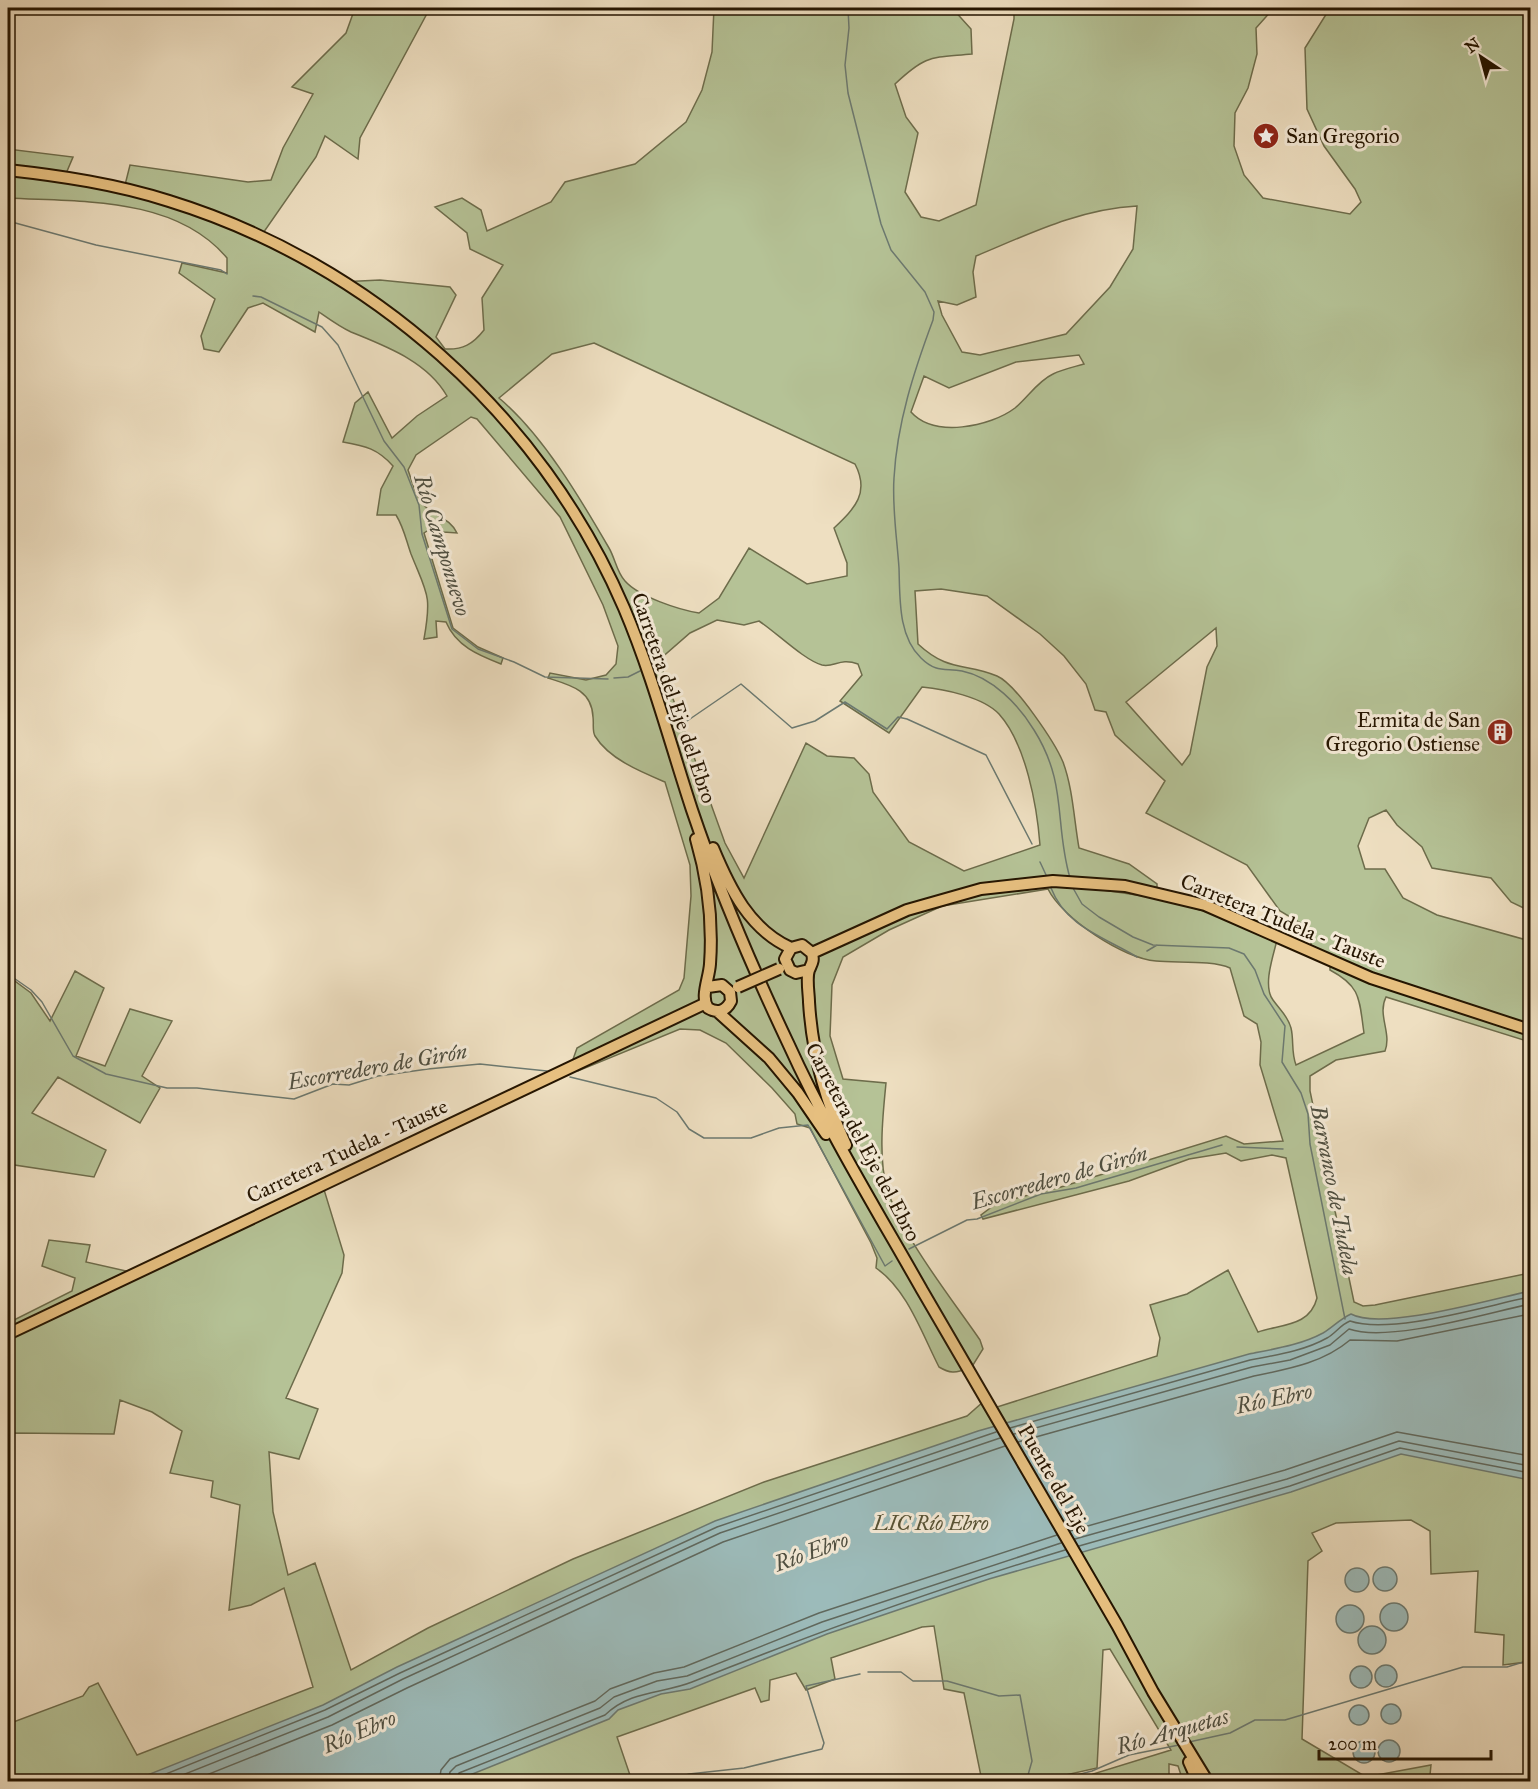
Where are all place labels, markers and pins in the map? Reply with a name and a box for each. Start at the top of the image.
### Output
place icon: San Gregorio [1251,121,1281,151]
place label: San Gregorio [1286,123,1400,149]
place label: Ermita de San Gregorio Ostiense [1326,707,1480,757]
building icon: Ermita de San Gregorio Ostiense [1485,717,1515,747]

